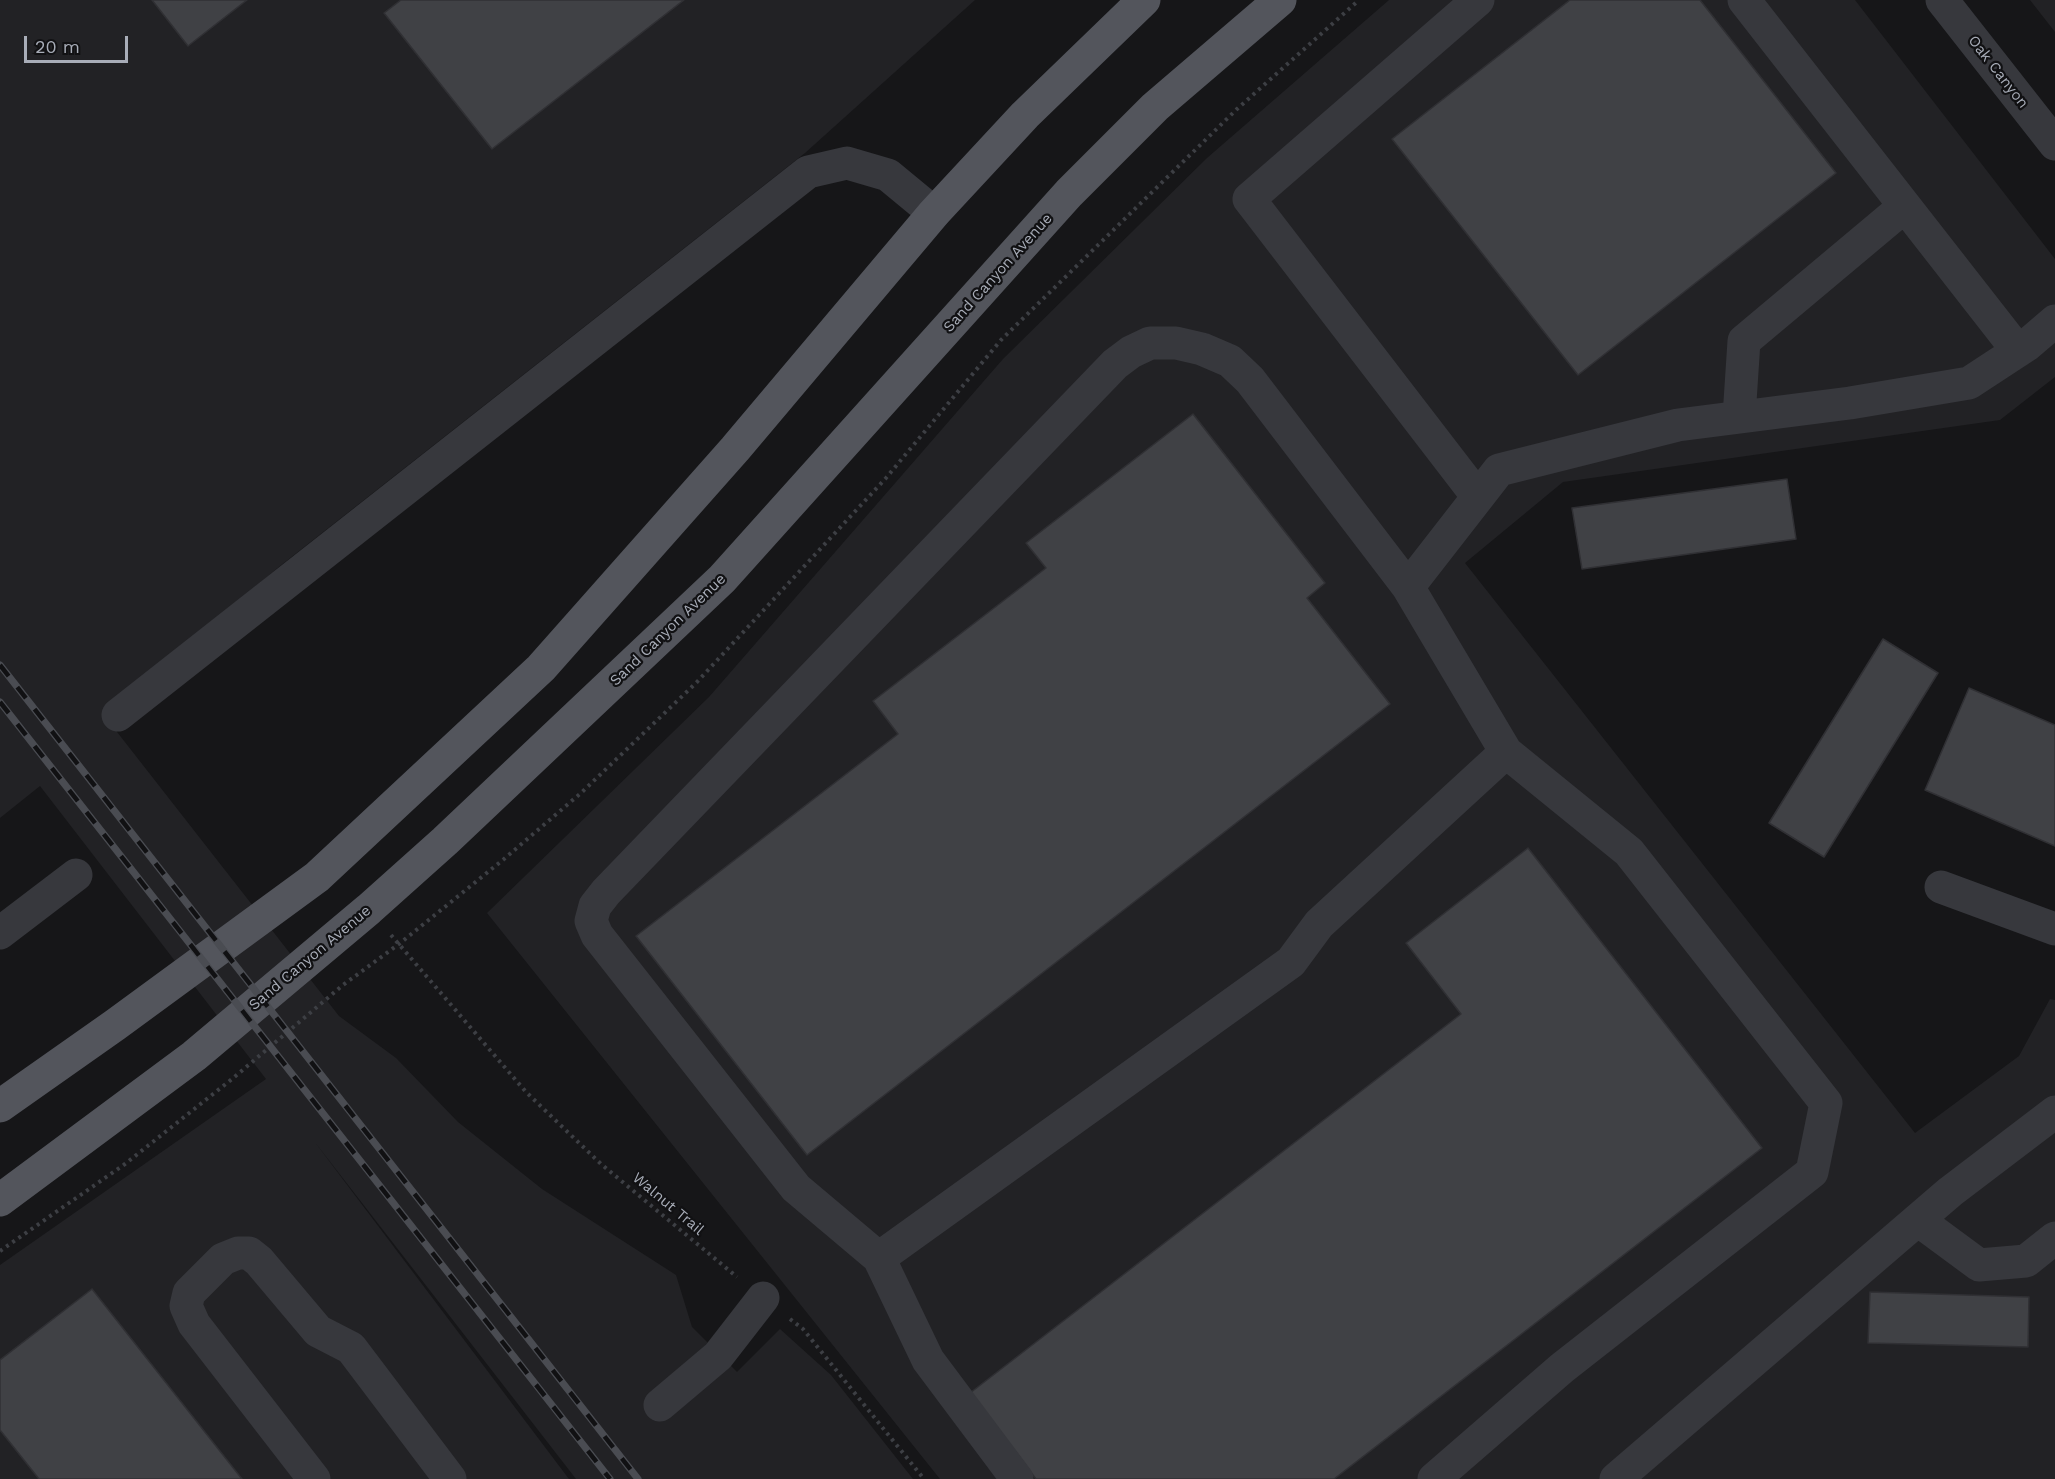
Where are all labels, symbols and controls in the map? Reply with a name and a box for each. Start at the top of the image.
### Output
scale bar [27,24,130,62]
street label: Oak Canyon [1964,32,2032,112]
text: 20 m [35,36,80,57]
street label: Sand Canyon Avenue [940,210,1056,336]
street label: Sand Canyon Avenue [606,570,730,690]
street label: Sand Canyon Avenue [245,902,375,1014]
street label: Walnut Trail [629,1169,707,1239]

